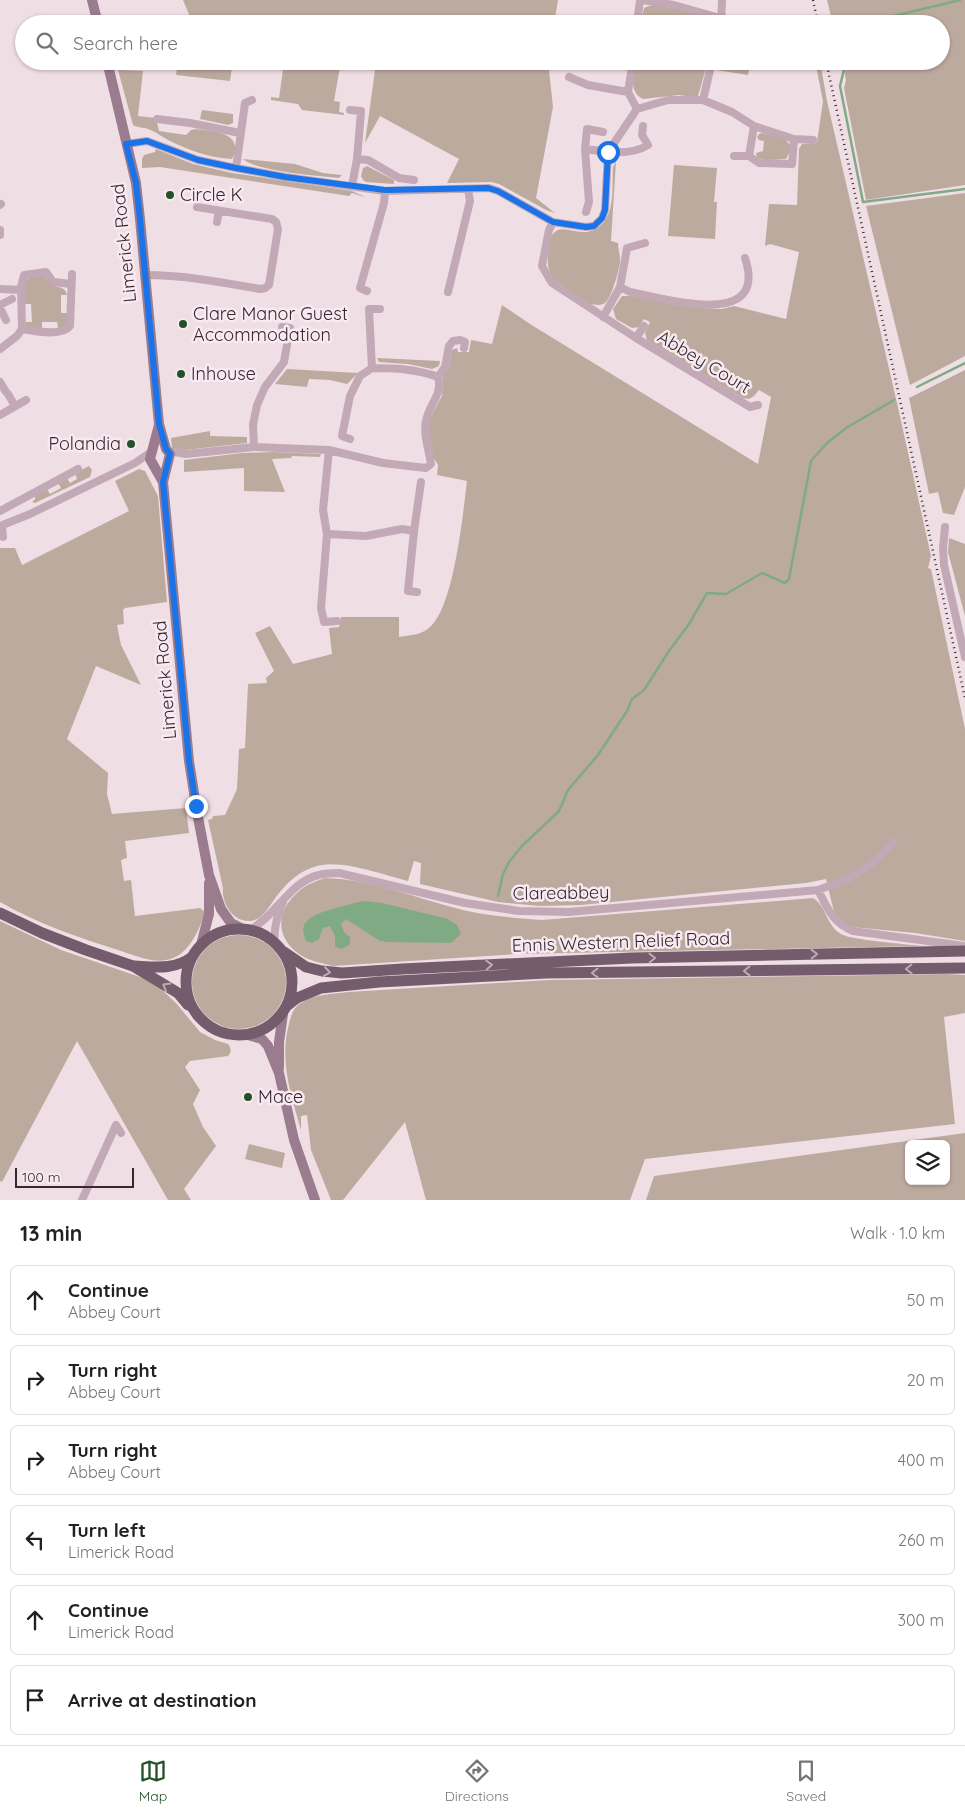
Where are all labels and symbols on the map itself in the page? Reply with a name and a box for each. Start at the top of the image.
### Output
route start [597,141,620,164]
street label: Limerick Road [106,183,141,304]
place label: Circle K [180,183,243,206]
marker: Circle K [164,189,176,201]
place label: Clare Manor Guest Accommodation [193,302,348,346]
marker: Clare Manor Guest Accommodation [177,318,189,330]
street label: Abbey Court [654,325,755,398]
place label: Inhouse [191,362,256,385]
marker: Inhouse [175,368,187,380]
place label: Polandia [48,432,121,455]
marker: Polandia [125,438,137,450]
street label: Limerick Road [148,620,181,740]
route end [185,795,208,818]
street label: Clareabbey [512,880,609,905]
street label: Ennis Western Relief Road [511,926,731,957]
one-way arrow [811,949,819,959]
one-way arrow [648,952,656,963]
one-way arrow [486,959,494,970]
one-way arrow [905,964,912,974]
one-way arrow [323,966,332,976]
one-way arrow [742,966,750,976]
one-way arrow [591,967,599,978]
one-way arrow [163,983,172,992]
place label: Mace [258,1085,303,1108]
marker: Mace [242,1091,254,1103]
scale bar [15,1165,134,1188]

